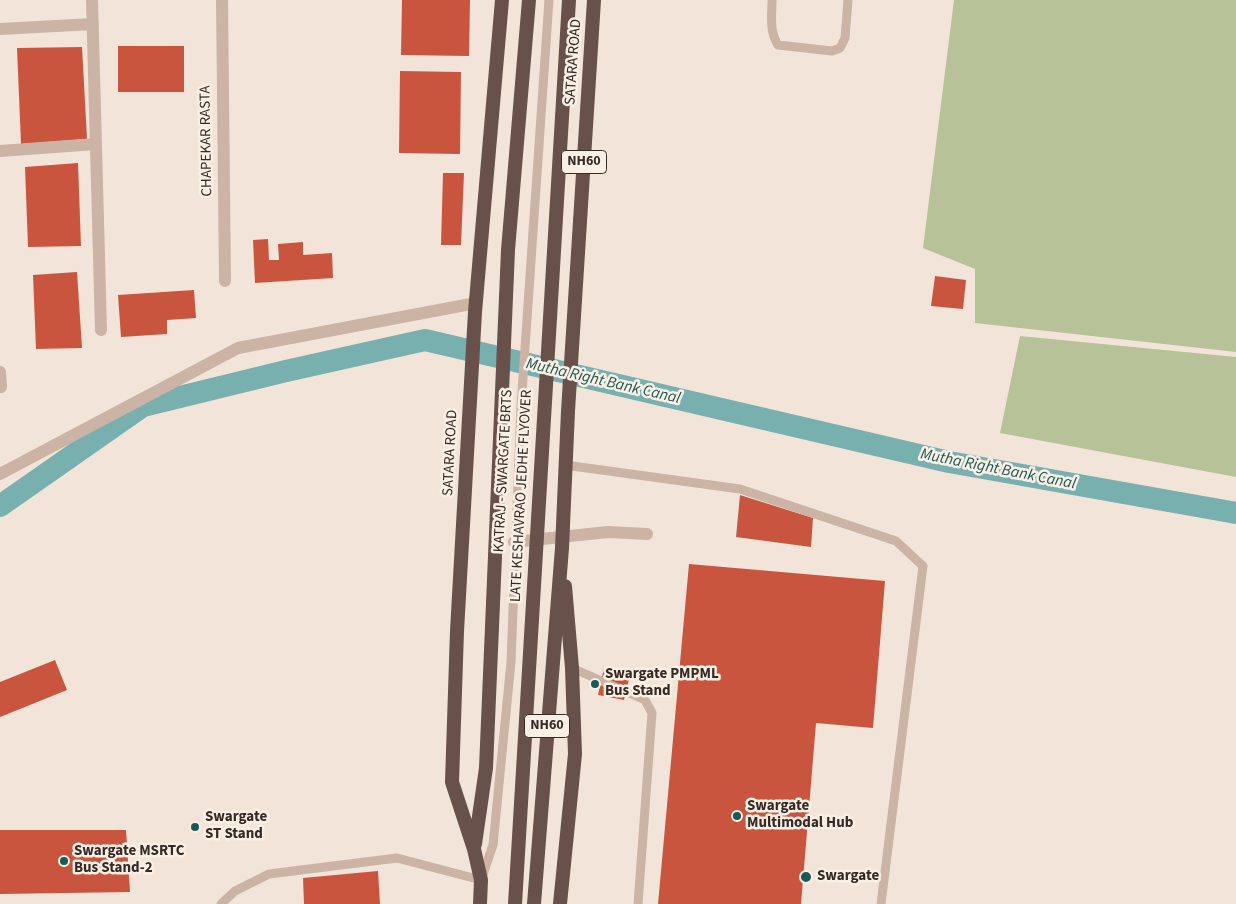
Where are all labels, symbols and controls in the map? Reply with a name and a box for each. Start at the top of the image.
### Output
street label: SATARA ROAD [562,18,586,106]
street label: CHAPEKAR RASTA [197,85,217,197]
road number: NH60 [562,150,606,173]
water label: Mutha Right Bank Canal [524,355,682,409]
street label: KATRAJ - SWARGATE BRTS [491,389,517,553]
street label: LATE KESHAVRAO JEDHE FLYOVER [507,389,537,603]
street label: SATARA ROAD [440,409,462,497]
water label: Mutha Right Bank Canal [919,445,1077,495]
place label: Swargate PMPML Bus Stand [605,666,719,701]
marker: Swargate PMPML Bus Stand [589,678,601,690]
road number: NH60 [524,714,570,738]
place label: Swargate Multimodal Hub [747,798,853,833]
place label: Swargate ST Stand [205,809,267,844]
marker: Swargate Multimodal Hub [731,810,743,822]
marker: Swargate ST Stand [189,821,201,833]
place label: Swargate MSRTC Bus Stand-2 [74,843,184,878]
marker: Swargate MSRTC Bus Stand-2 [58,855,70,867]
place label: Swargate [817,868,879,886]
marker: Swargate [799,870,813,884]

